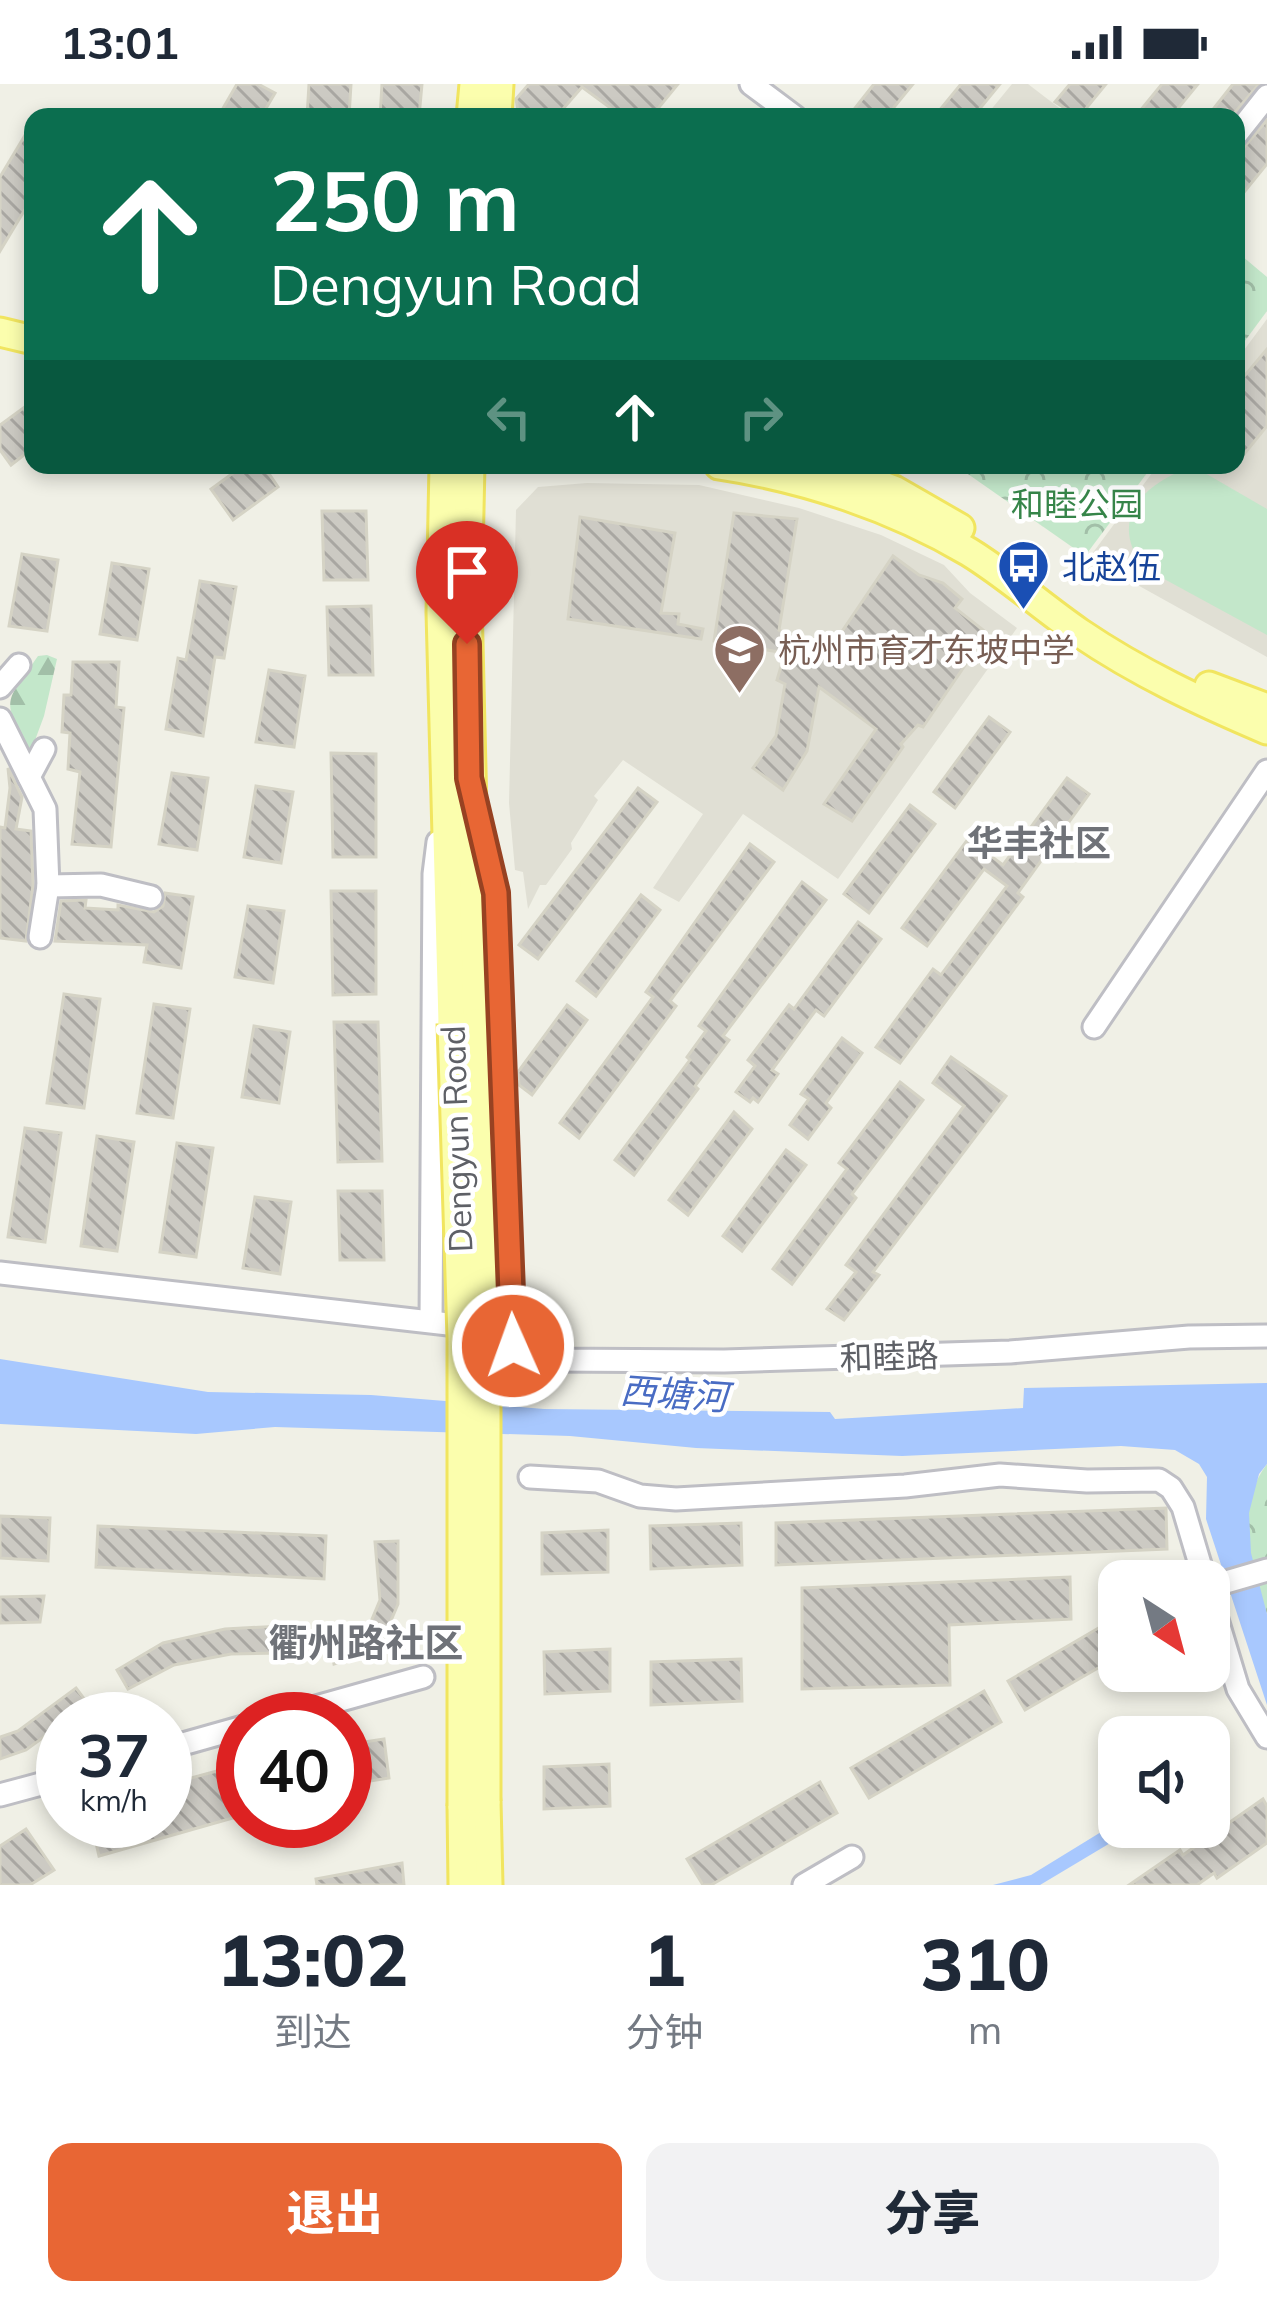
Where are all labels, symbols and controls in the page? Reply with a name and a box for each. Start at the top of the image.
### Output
text: 13:01 [60,14,179,70]
text: 250 m [270,147,520,252]
icon: ahead [72,156,228,312]
text: Dengyun Road [270,251,642,319]
icon: left [476,384,542,450]
icon: ahead [602,384,668,450]
icon: right [728,384,794,450]
park label: 和睦公园 [1011,483,1143,524]
pin [416,521,518,644]
bus stop icon: 北赵伍 [995,538,1051,612]
icon: arrive [434,539,500,605]
place label: 北赵伍 [1062,546,1161,587]
school or university icon: 杭州市育才东坡中学 [711,621,767,695]
place label: 杭州市育才东坡中学 [778,629,1075,670]
district label: 华丰社区 [967,820,1111,865]
street label: Dengyun Road [432,1025,480,1253]
position arrow [450,1283,576,1409]
street label: 和睦路 [839,1334,939,1378]
water label: 西塘河 [619,1367,735,1420]
north arrow [1098,1560,1230,1692]
map controls [1098,1560,1230,1848]
district label: 衢州路社区 [268,1618,464,1667]
speed limit sign: 40 [216,1692,372,1848]
button: sound [1098,1716,1230,1848]
text: 37 [78,1717,150,1792]
text: km/h [80,1781,148,1819]
text: 13:02 [217,1914,408,2004]
text: 1 [643,1914,686,2004]
text: 310 [920,1918,1050,2008]
text: m [968,2005,1002,2054]
text: 到达 [274,2007,352,2056]
text: 分钟 [625,2007,703,2056]
button: 退出 [48,2143,622,2281]
button: 分享 [646,2143,1219,2281]

